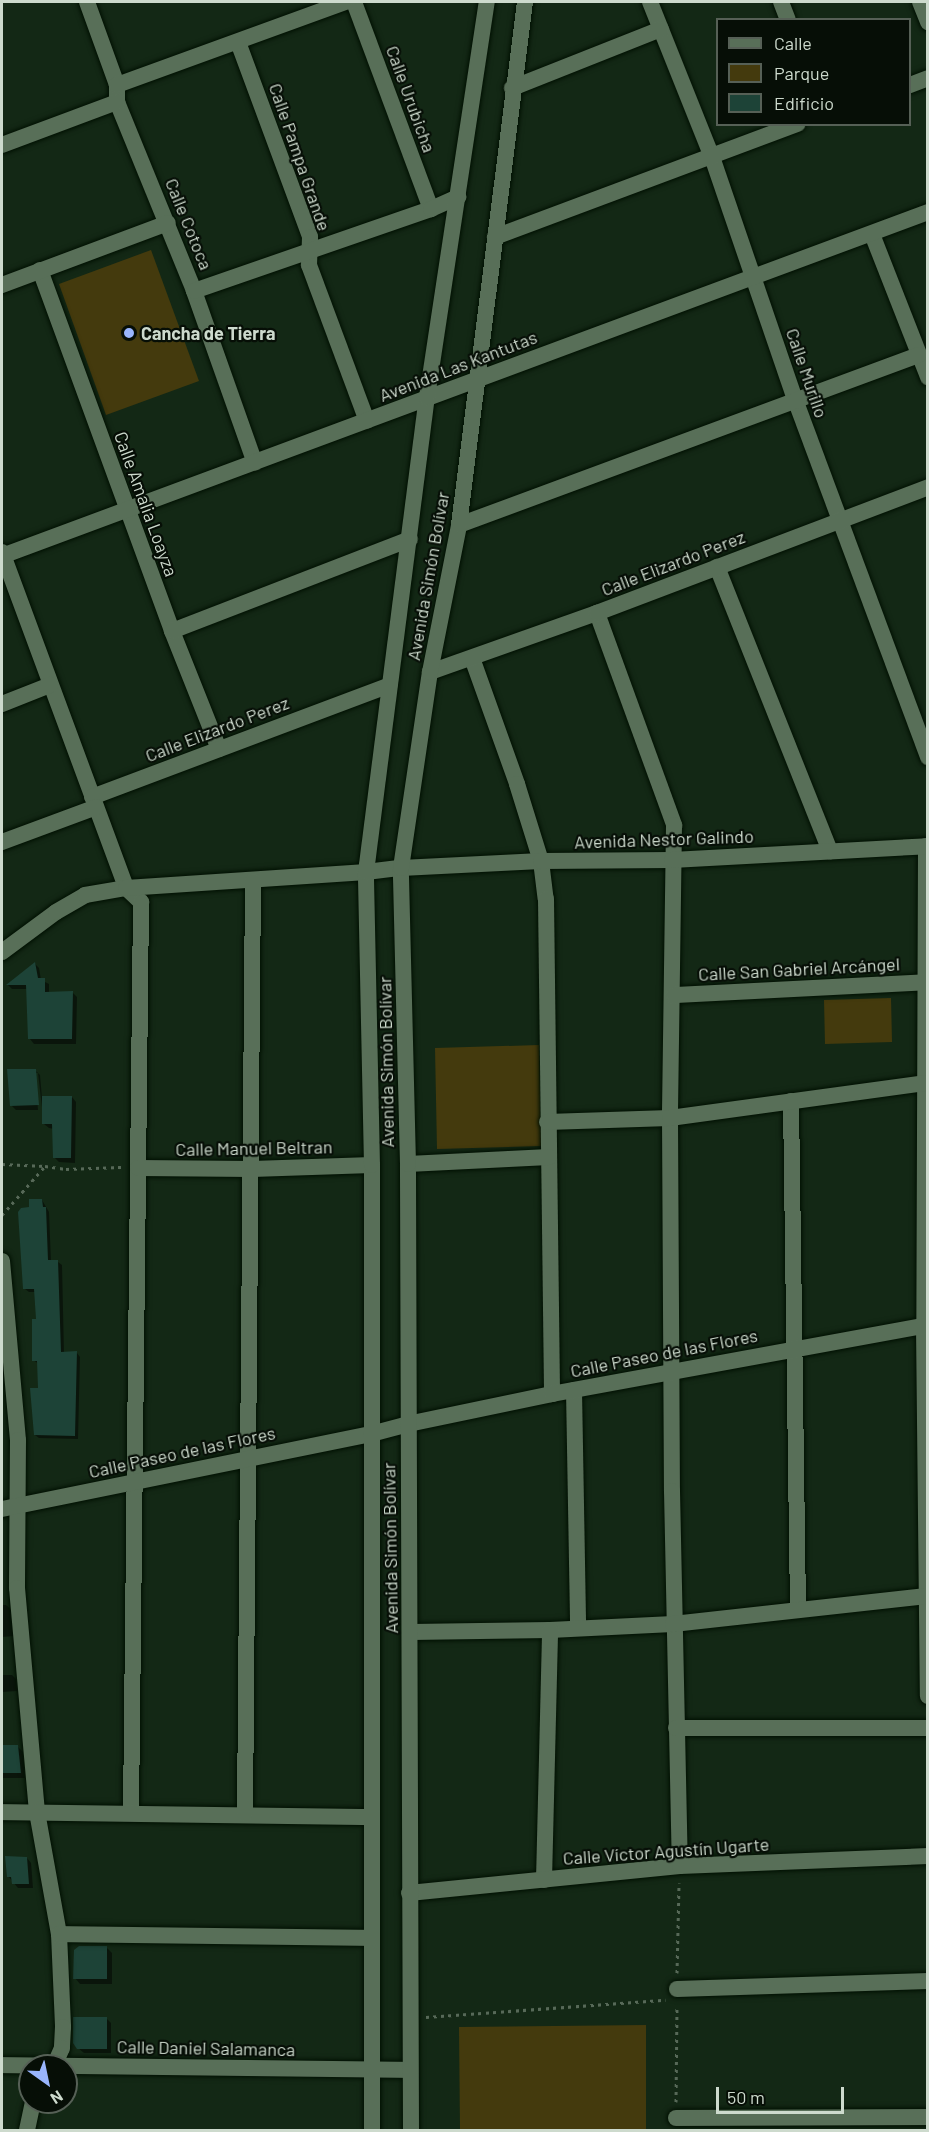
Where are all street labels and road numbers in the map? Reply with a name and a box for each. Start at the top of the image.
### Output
street label: Calle Urubicha [382,43,440,155]
street label: Calle Pampa Grande [265,80,335,234]
street label: Calle Cotoca [161,175,217,273]
street label: Calle Murillo [782,325,832,421]
street label: Avenida Las Kantutas [376,326,540,406]
street label: Calle Amalia Loayza [110,429,182,579]
street label: Avenida Simón Bolívar [403,490,453,662]
street label: Calle Elizardo Perez [598,526,748,600]
street label: Calle Elizardo Perez [142,692,292,766]
street label: Avenida Nestor Galindo [574,825,754,853]
street label: Calle San Gabriel Arcángel [698,953,900,985]
street label: Avenida Simón Bolívar [374,976,398,1148]
street label: Calle Manuel Beltran [175,1136,333,1160]
street label: Calle Paseo de las Flores [569,1324,759,1382]
street label: Calle Paseo de las Flores [87,1422,277,1482]
street label: Avenida Simón Bolívar [378,1462,402,1634]
street label: Calle Víctor Agustín Ugarte [562,1833,770,1869]
street label: Calle Daniel Salamanca [117,2036,295,2060]

